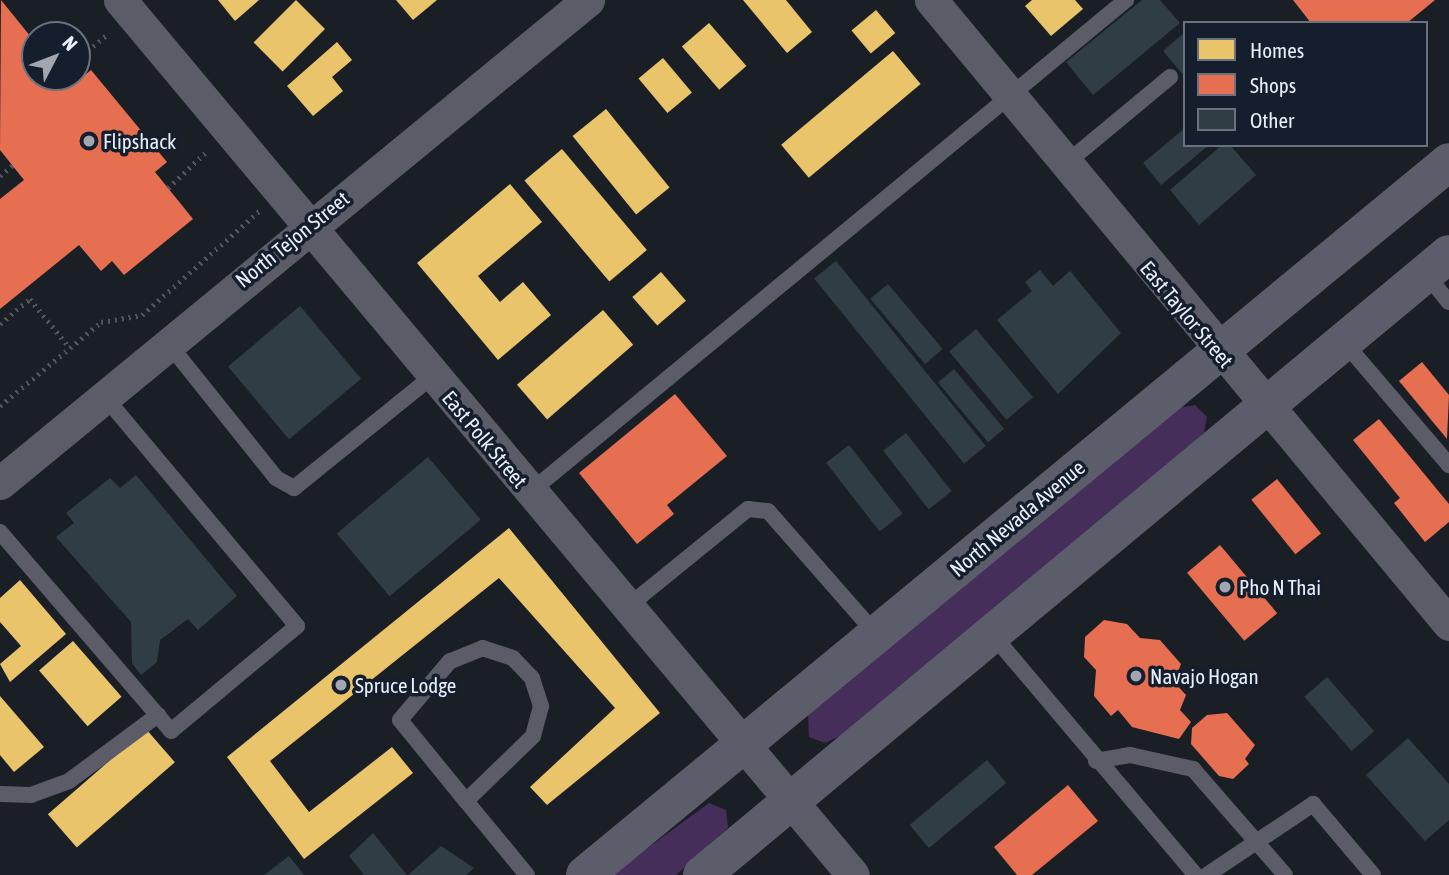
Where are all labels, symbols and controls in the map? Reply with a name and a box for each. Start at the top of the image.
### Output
north arrow [21,21,91,91]
legend [1183,21,1428,147]
text: N [58,32,82,55]
text: Homes [1250,38,1304,62]
text: Shops [1250,73,1296,97]
text: Other [1250,108,1294,132]
place label: Flipshack [103,128,176,154]
marker: Flipshack [81,133,97,149]
street label: North Tejon Street [230,186,354,292]
street label: East Taylor Street [1135,256,1239,372]
street label: East Polk Street [437,385,533,493]
street label: North Nevada Avenue [945,454,1089,582]
place label: Pho N Thai [1239,574,1321,600]
marker: Pho N Thai [1217,579,1233,595]
place label: Navajo Hogan [1150,663,1259,689]
marker: Navajo Hogan [1128,668,1144,684]
place label: Spruce Lodge [355,672,456,698]
marker: Spruce Lodge [333,677,349,693]

